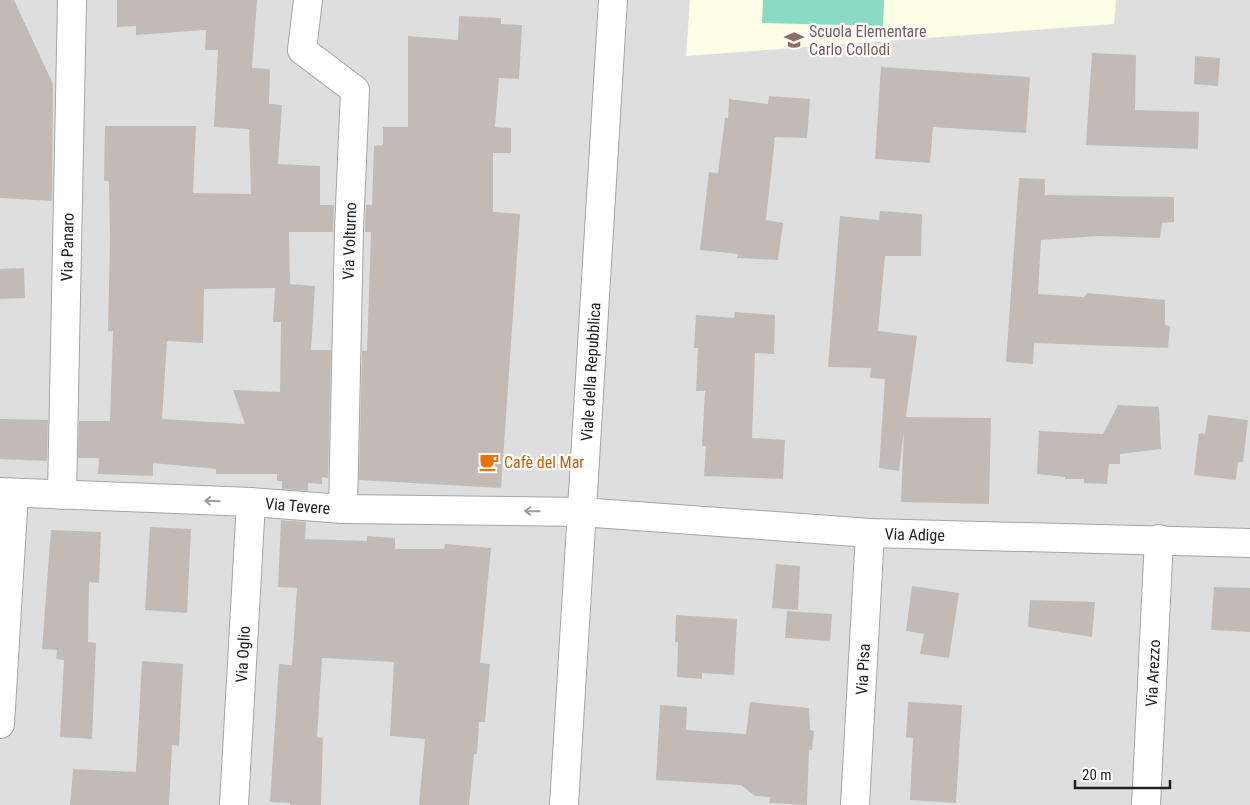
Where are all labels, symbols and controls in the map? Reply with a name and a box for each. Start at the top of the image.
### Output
place label: Scuola Elementare Carlo Collodi [809,22,927,59]
school or university icon: Scuola Elementare Carlo Collodi [783,29,805,51]
street label: Via Volturno [339,202,360,280]
street label: Via Panaro [57,213,78,282]
street label: Viale della Repubblica [577,302,605,442]
cafe icon: Cafè del Mar [478,451,500,473]
place label: Cafè del Mar [504,453,584,472]
street label: Via Tevere [264,494,331,518]
one-way arrow [204,496,220,505]
one-way arrow [524,506,540,516]
street label: Via Adige [884,524,945,545]
street label: Via Oglio [232,625,254,683]
street label: Via Arezzo [1142,639,1164,707]
street label: Via Pisa [852,643,874,695]
scale bar [1075,758,1170,790]
text: 20 m [1082,766,1112,784]

